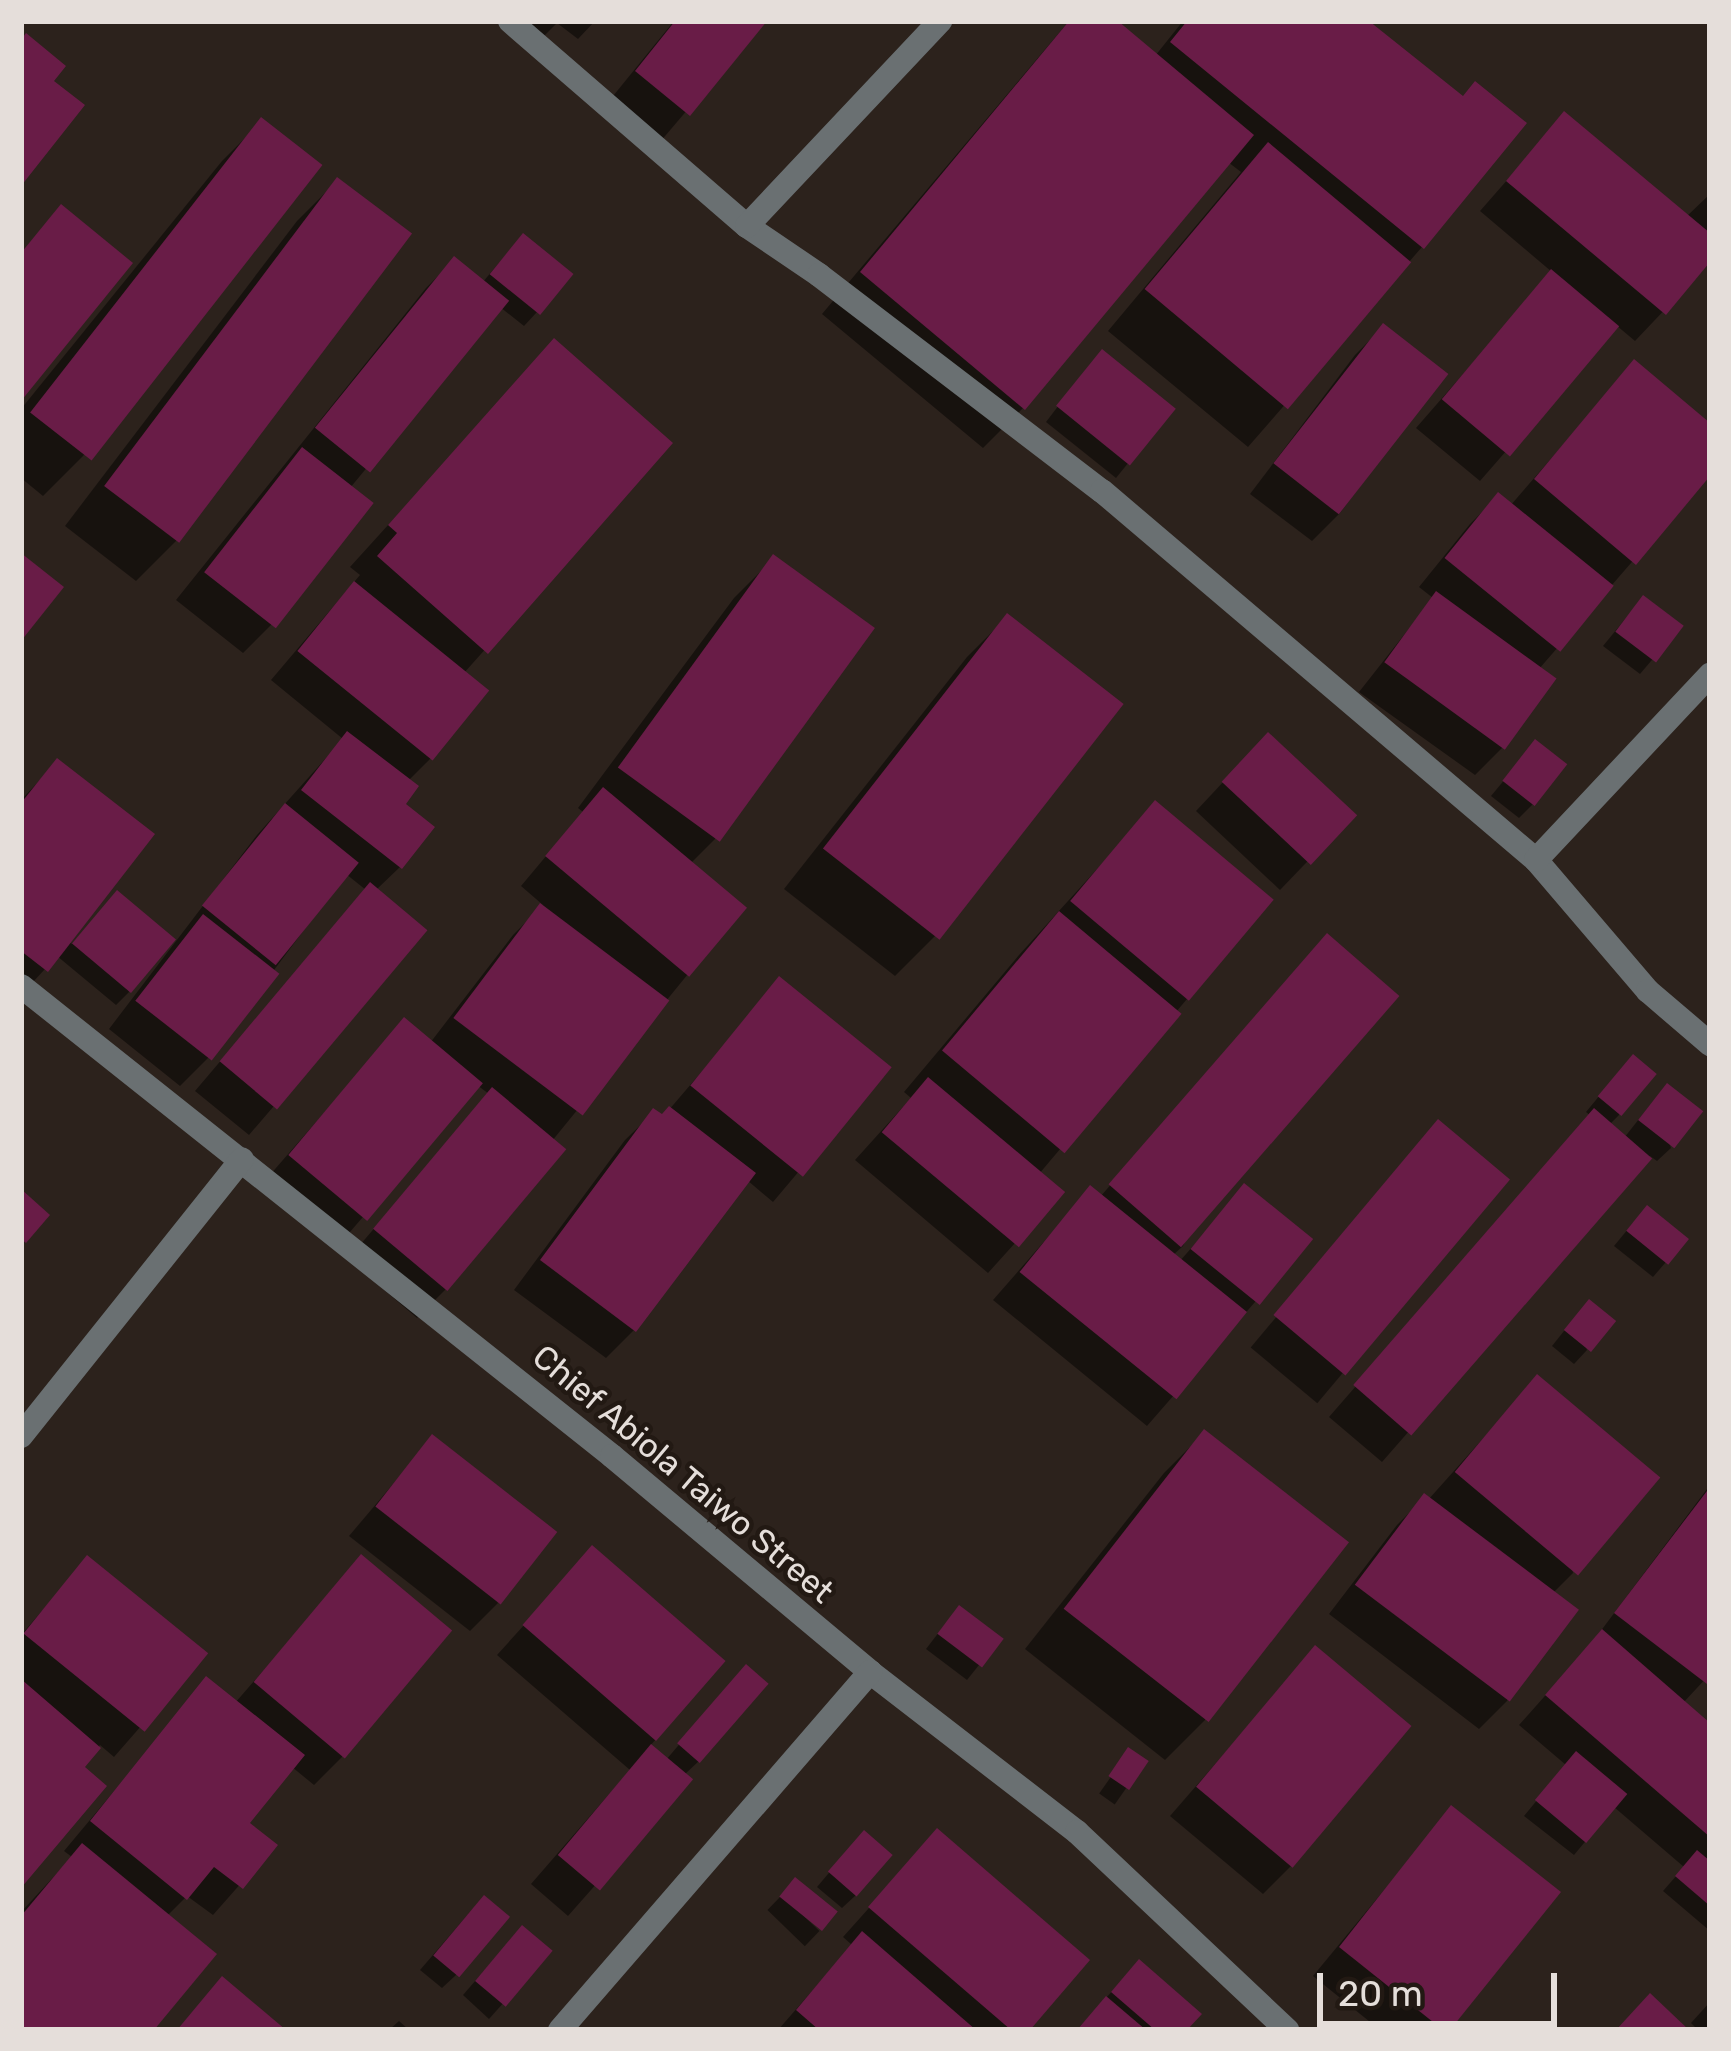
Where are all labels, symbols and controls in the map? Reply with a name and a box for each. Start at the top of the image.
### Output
street label: Chief Abiola Taiwo Street [524,1336,842,1612]
scale bar [1323,1949,1563,2023]
text: 20 m [1338,1972,1423,2015]

